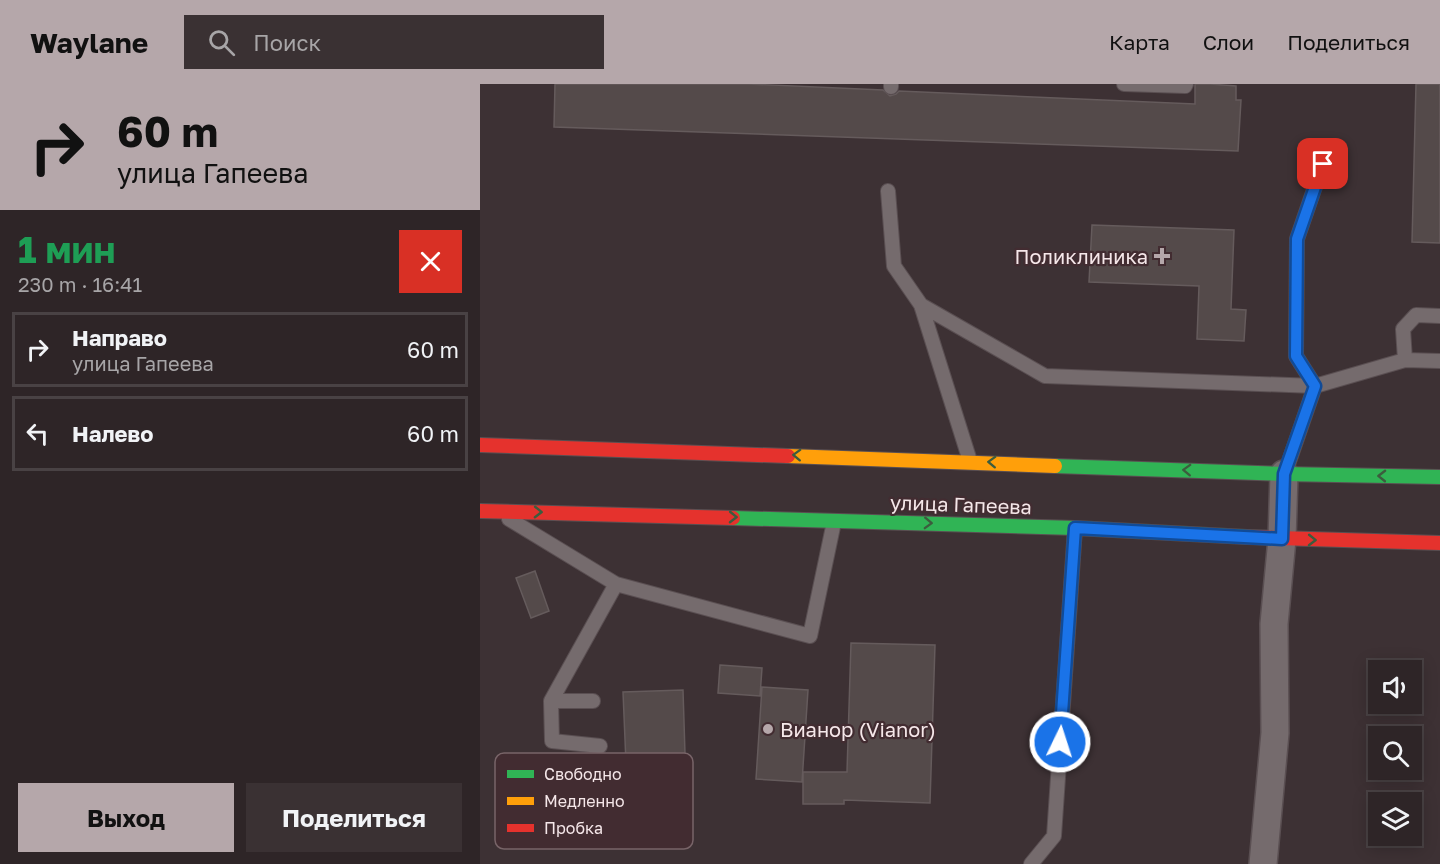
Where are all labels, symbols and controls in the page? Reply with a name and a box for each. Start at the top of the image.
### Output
search box [184,15,604,69]
text: Waylane [30,26,148,59]
icon: search [205,26,238,59]
text: Поиск [253,29,321,56]
text: Карта [1109,29,1170,55]
text: Слои [1203,29,1254,55]
text: Поделиться [1287,29,1410,55]
text: 60 m [117,106,218,156]
icon: right [18,108,96,186]
pin [1297,138,1348,189]
icon: arrive [1306,147,1339,180]
text: улица Гапеева [117,157,309,189]
text: 1 мин [18,228,115,271]
button: close [399,230,462,293]
place label: Поликлиника [1015,244,1148,268]
marker: Поликлиника [1153,247,1171,265]
text: 230 m · 16:41 [18,272,142,296]
text: Направо [72,324,167,351]
icon: right [21,333,54,366]
text: 60 m [407,336,459,363]
text: улица Гапеева [72,351,214,375]
icon: left [21,417,54,450]
text: Налево [72,420,154,447]
text: 60 m [407,420,459,447]
one-way arrow [792,449,801,462]
one-way arrow [987,455,996,468]
one-way arrow [1182,463,1191,476]
one-way arrow [1377,470,1386,482]
street label: улица Гапеева [890,490,1032,518]
one-way arrow [534,506,543,519]
one-way arrow [729,511,738,524]
one-way arrow [924,516,933,529]
one-way arrow [1307,534,1316,546]
map controls [1368,660,1422,846]
button: sound [1368,660,1422,714]
position arrow [1028,710,1092,774]
place label: Вианор (Vianor) [780,717,936,741]
marker: Вианор (Vianor) [761,722,775,736]
button: search [1368,726,1422,780]
legend [495,753,693,849]
text: Свободно [544,764,622,784]
button: Выход [18,783,234,852]
button: Поделиться [246,783,462,852]
text: Медленно [544,791,625,811]
button: layers [1368,792,1422,846]
text: Пробка [544,818,603,838]

